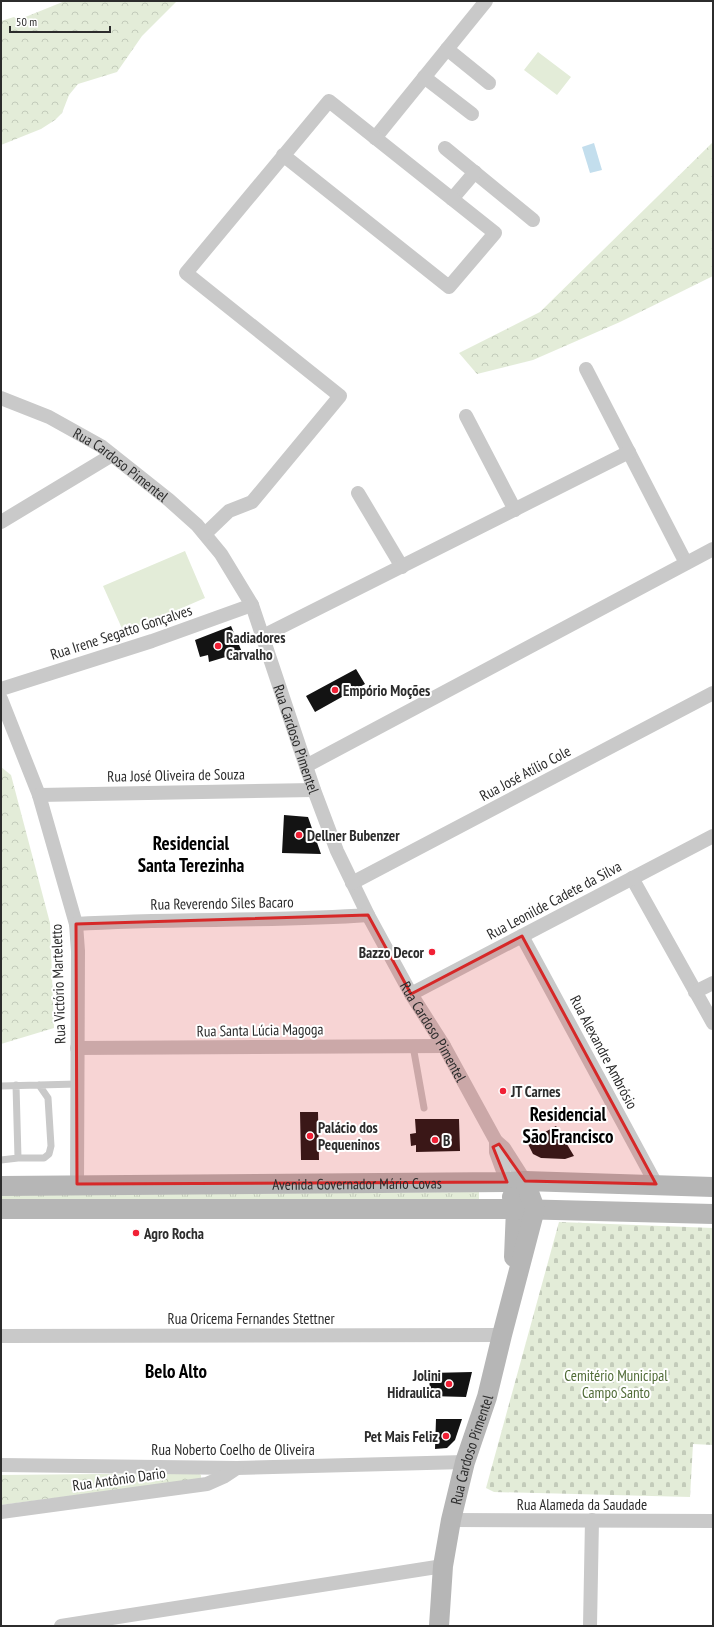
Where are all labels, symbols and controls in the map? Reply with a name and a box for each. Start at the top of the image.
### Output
scale bar [10,8,110,34]
text: 50 m [16,14,37,29]
street label: Rua Cardoso Pimentel [70,423,173,506]
street label: Rua Irene Segatto Gonçalves [48,600,194,664]
place label: Radiadores Carvalho [226,628,285,664]
marker: Radiadores Carvalho [213,641,223,651]
place label: Empório Moções [343,681,430,700]
street label: Rua Cardoso Pimentel [270,682,324,797]
marker: Empório Moções [330,685,340,695]
street label: Rua José Atílio Cole [476,741,574,805]
street label: Rua José Oliveira de Souza [107,764,245,786]
place label: Dellner Bubenzer [307,826,400,845]
marker: Dellner Bubenzer [294,830,304,840]
district label: Residencial Santa Terezinha [138,831,244,877]
street label: Rua Leonilde Cadete da Silva [483,856,625,944]
street label: Rua Reverendo Siles Bacaro [150,892,294,914]
street label: Rua Victório Marteletto [46,924,70,1044]
place label: Bazzo Decor [359,943,425,962]
marker: Bazzo Decor [427,947,437,957]
street label: Rua Cardoso Pimentel [396,978,471,1085]
street label: Rua Alexandre Ambrósio [566,992,642,1112]
street label: Rua Santa Lúcia Magoga [196,1019,324,1041]
place label: JT Carnes [510,1082,561,1101]
marker: JT Carnes [498,1086,508,1096]
district label: Residencial São Francisco [523,1102,613,1148]
place label: Palácio dos Pequeninos [318,1118,380,1154]
marker: Palácio dos Pequeninos [305,1131,315,1141]
place label: B [443,1131,450,1150]
marker: B [430,1135,440,1145]
street label: Avenida Governador Mário Covas [272,1173,442,1193]
place label: Agro Rocha [143,1224,204,1243]
marker: Agro Rocha [131,1228,141,1238]
street label: Rua Oricema Fernandes Stettner [167,1309,335,1328]
district label: Belo Alto [145,1359,207,1383]
place label: Jolini Hidraulica [387,1366,441,1402]
park label: Cemitério Municipal Campo Santo [564,1366,668,1402]
marker: Jolini Hidraulica [444,1379,454,1389]
street label: Rua Cardoso Pimentel [446,1393,497,1506]
place label: Pet Mais Feliz [364,1427,438,1446]
marker: Pet Mais Feliz [441,1431,451,1441]
street label: Rua Noberto Coelho de Oliveira [151,1440,315,1459]
street label: Rua Antônio Dario [71,1463,167,1495]
street label: Rua Alameda da Saudade [517,1495,647,1514]

